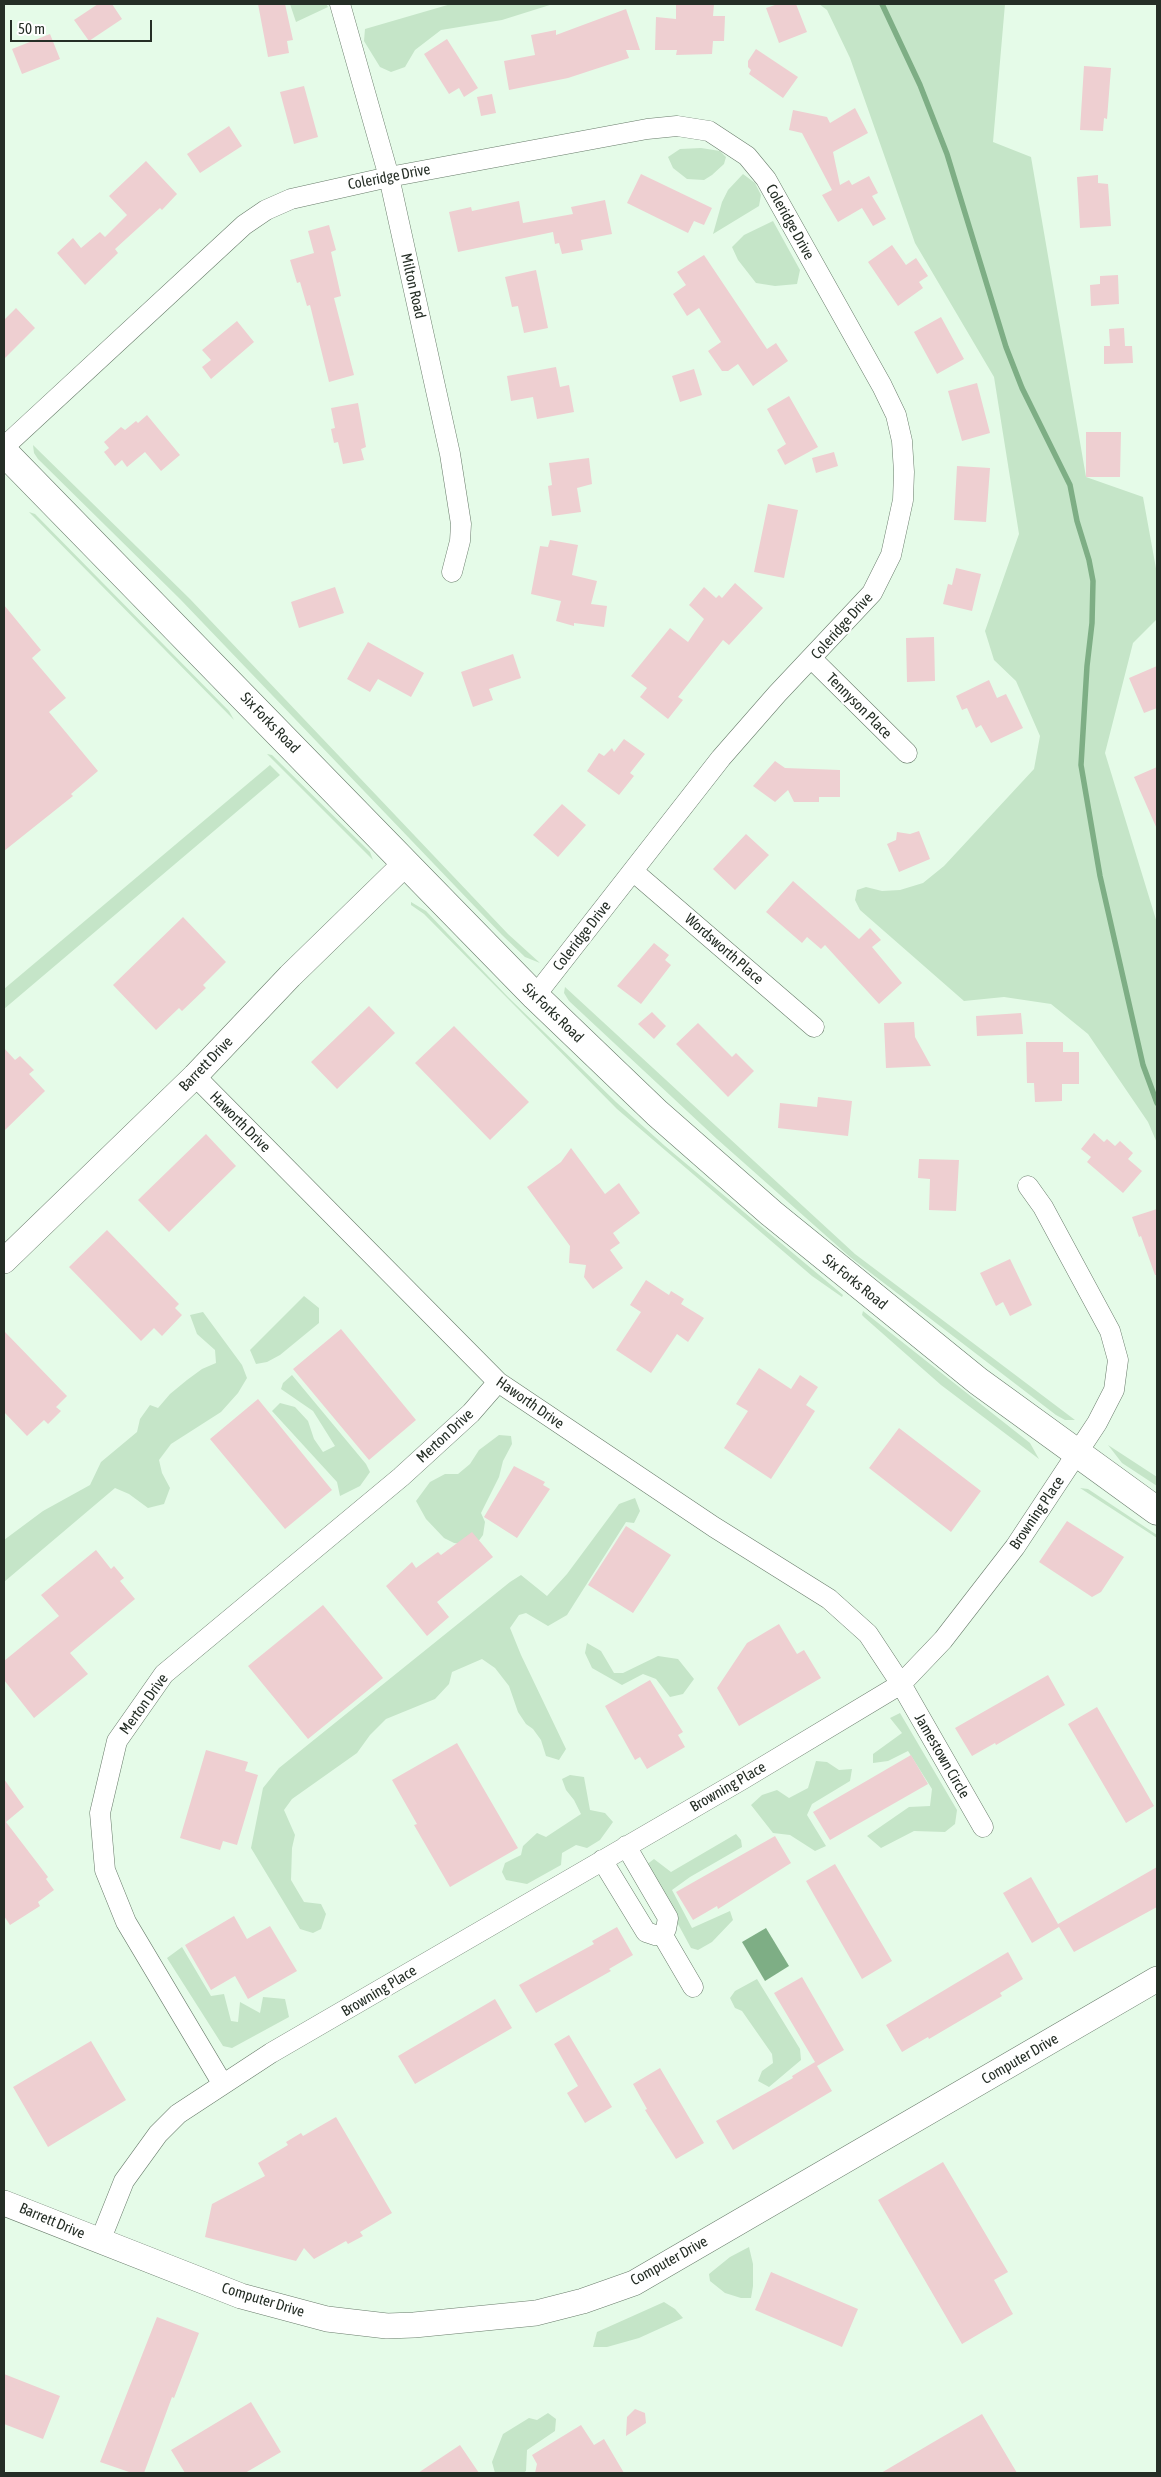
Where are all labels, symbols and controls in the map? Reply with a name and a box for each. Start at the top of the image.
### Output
scale bar [12,10,155,42]
text: 50 m [18,20,45,37]
street label: Coleridge Drive [346,160,432,194]
street label: Coleridge Drive [762,181,818,263]
street label: Milton Road [397,251,429,321]
street label: Coleridge Drive [807,589,877,663]
street label: Tennyson Place [822,669,896,743]
street label: Six Forks Road [237,689,303,757]
street label: Coleridge Drive [549,898,615,974]
street label: Wordsworth Place [681,910,767,988]
street label: Six Forks Road [519,980,587,1046]
street label: Barrett Drive [175,1033,237,1095]
street label: Haworth Drive [206,1088,274,1156]
street label: Six Forks Road [819,1251,891,1313]
street label: Haworth Drive [493,1373,567,1433]
street label: Merton Drive [413,1405,477,1467]
street label: Browning Place [1006,1473,1068,1553]
street label: Merton Drive [116,1670,172,1738]
street label: Jamestown Circle [910,1710,974,1802]
street label: Browning Place [687,1758,769,1816]
street label: Browning Place [338,1962,420,2020]
street label: Computer Drive [978,2030,1062,2088]
street label: Barrett Drive [16,2199,88,2243]
street label: Computer Drive [627,2232,711,2290]
street label: Computer Drive [219,2279,307,2321]

